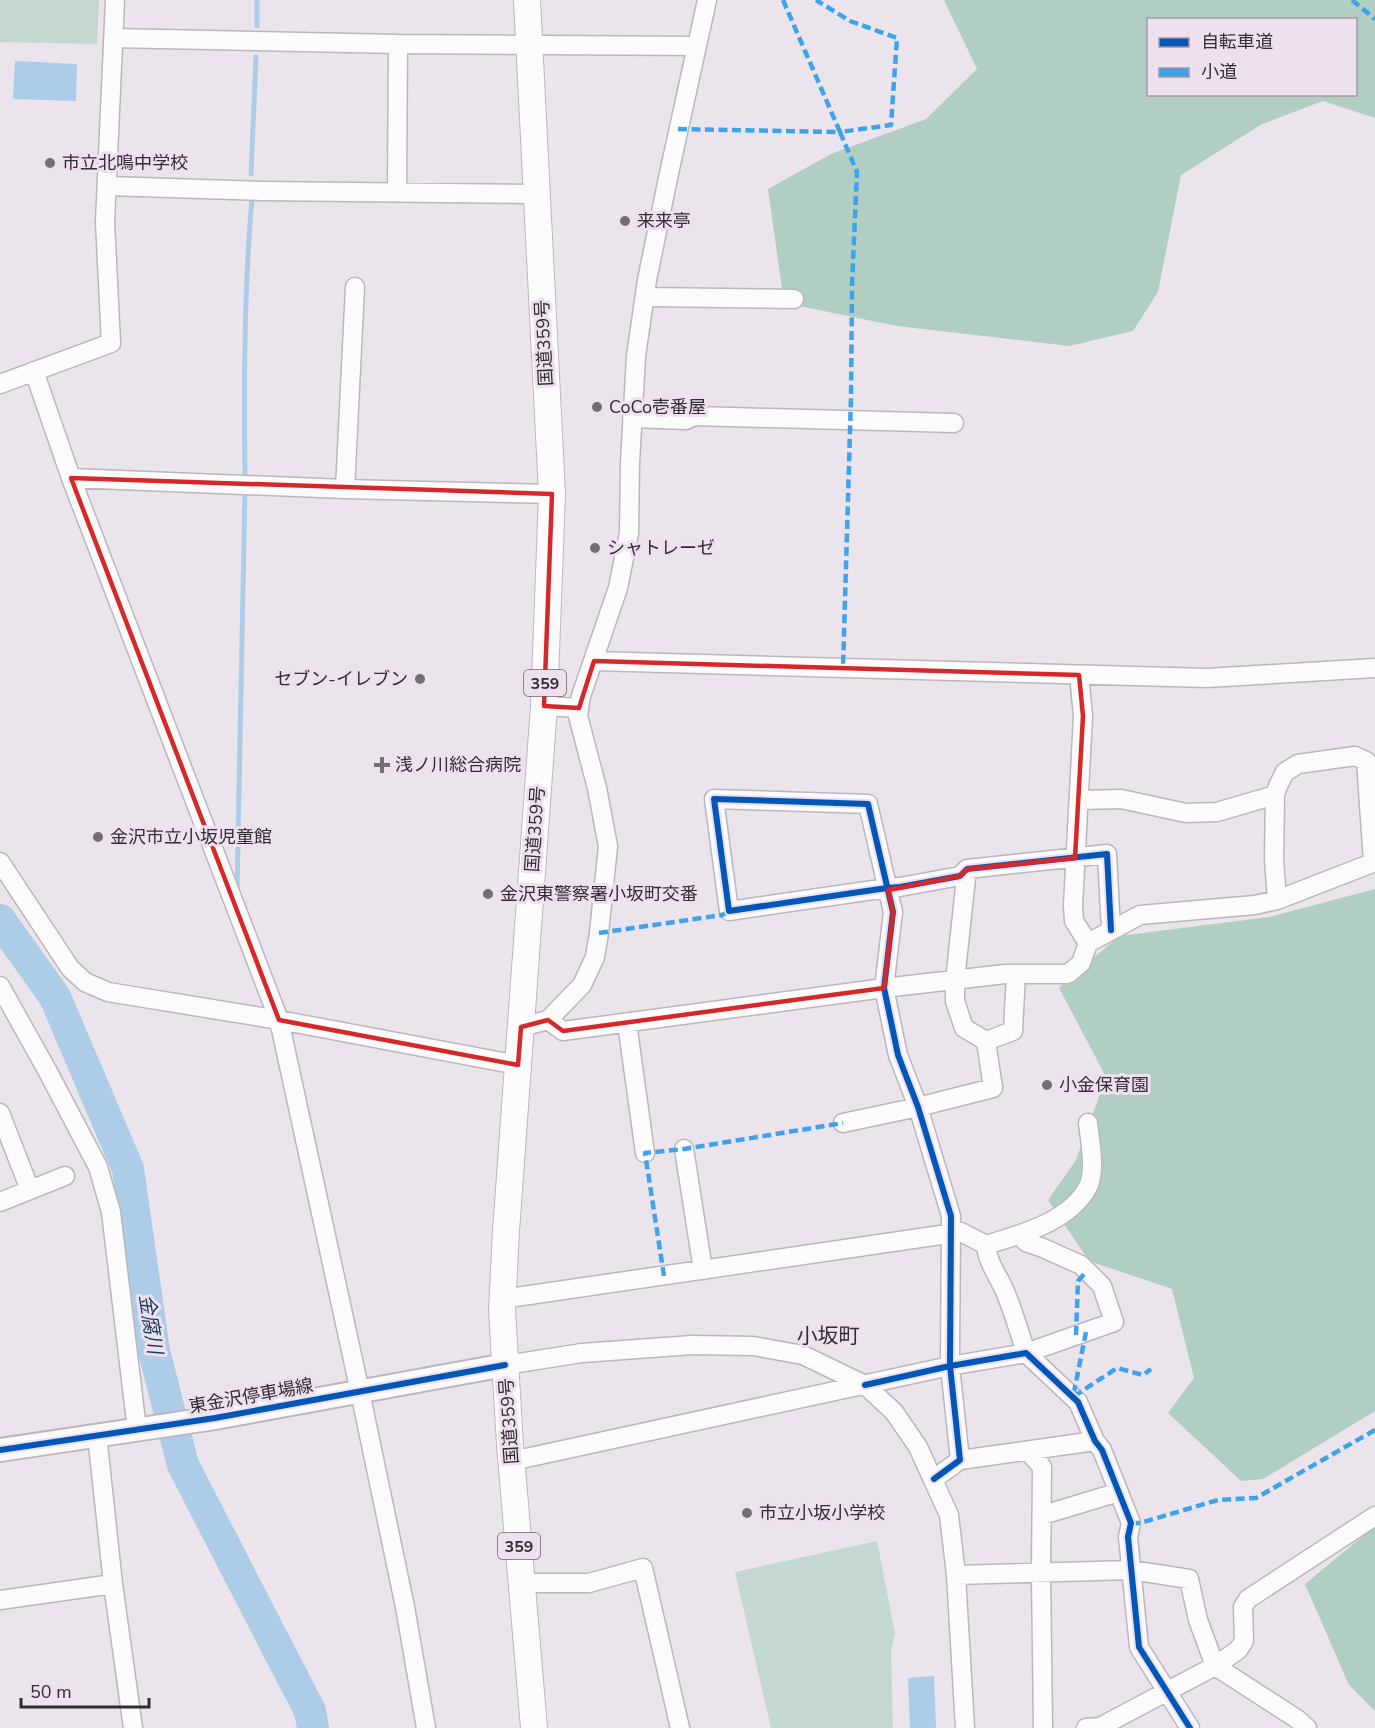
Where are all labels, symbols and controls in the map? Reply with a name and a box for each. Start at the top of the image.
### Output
legend [1147,18,1357,96]
text: 自転車道 [1201,30,1273,54]
text: 小道 [1201,60,1237,84]
place label: 市立北鳴中学校 [62,151,188,175]
marker: 市立北鳴中学校 [43,156,57,170]
place label: 来来亭 [637,209,691,233]
marker: 来来亭 [618,214,632,228]
street label: 国道359号 [530,299,558,387]
place label: CoCo壱番屋 [609,395,706,419]
marker: CoCo壱番屋 [590,400,604,414]
place label: シャトレーゼ [607,536,715,560]
marker: シャトレーゼ [588,541,602,555]
place label: セブン-イレブン [274,667,408,691]
road number: 359 [524,670,566,696]
marker: セブン-イレブン [413,672,427,686]
place label: 浅ノ川総合病院 [395,753,521,777]
marker: 浅ノ川総合病院 [373,756,391,774]
street label: 国道359号 [520,785,550,873]
place label: 金沢市立小坂児童館 [110,825,272,849]
marker: 金沢市立小坂児童館 [91,830,105,844]
place label: 金沢東警察署小坂町交番 [500,882,698,906]
marker: 金沢東警察署小坂町交番 [481,887,495,901]
place label: 小金保育園 [1059,1073,1149,1097]
marker: 小金保育園 [1040,1078,1054,1092]
water label: 金腐川 [132,1292,169,1358]
district label: 小坂町 [797,1322,860,1350]
street label: 東金沢停車場線 [187,1373,315,1419]
street label: 国道359号 [494,1377,524,1465]
place label: 市立小坂小学校 [759,1501,885,1525]
marker: 市立小坂小学校 [740,1506,754,1520]
road number: 359 [498,1533,540,1559]
scale bar [21,1671,148,1709]
text: 50 m [30,1680,72,1704]

